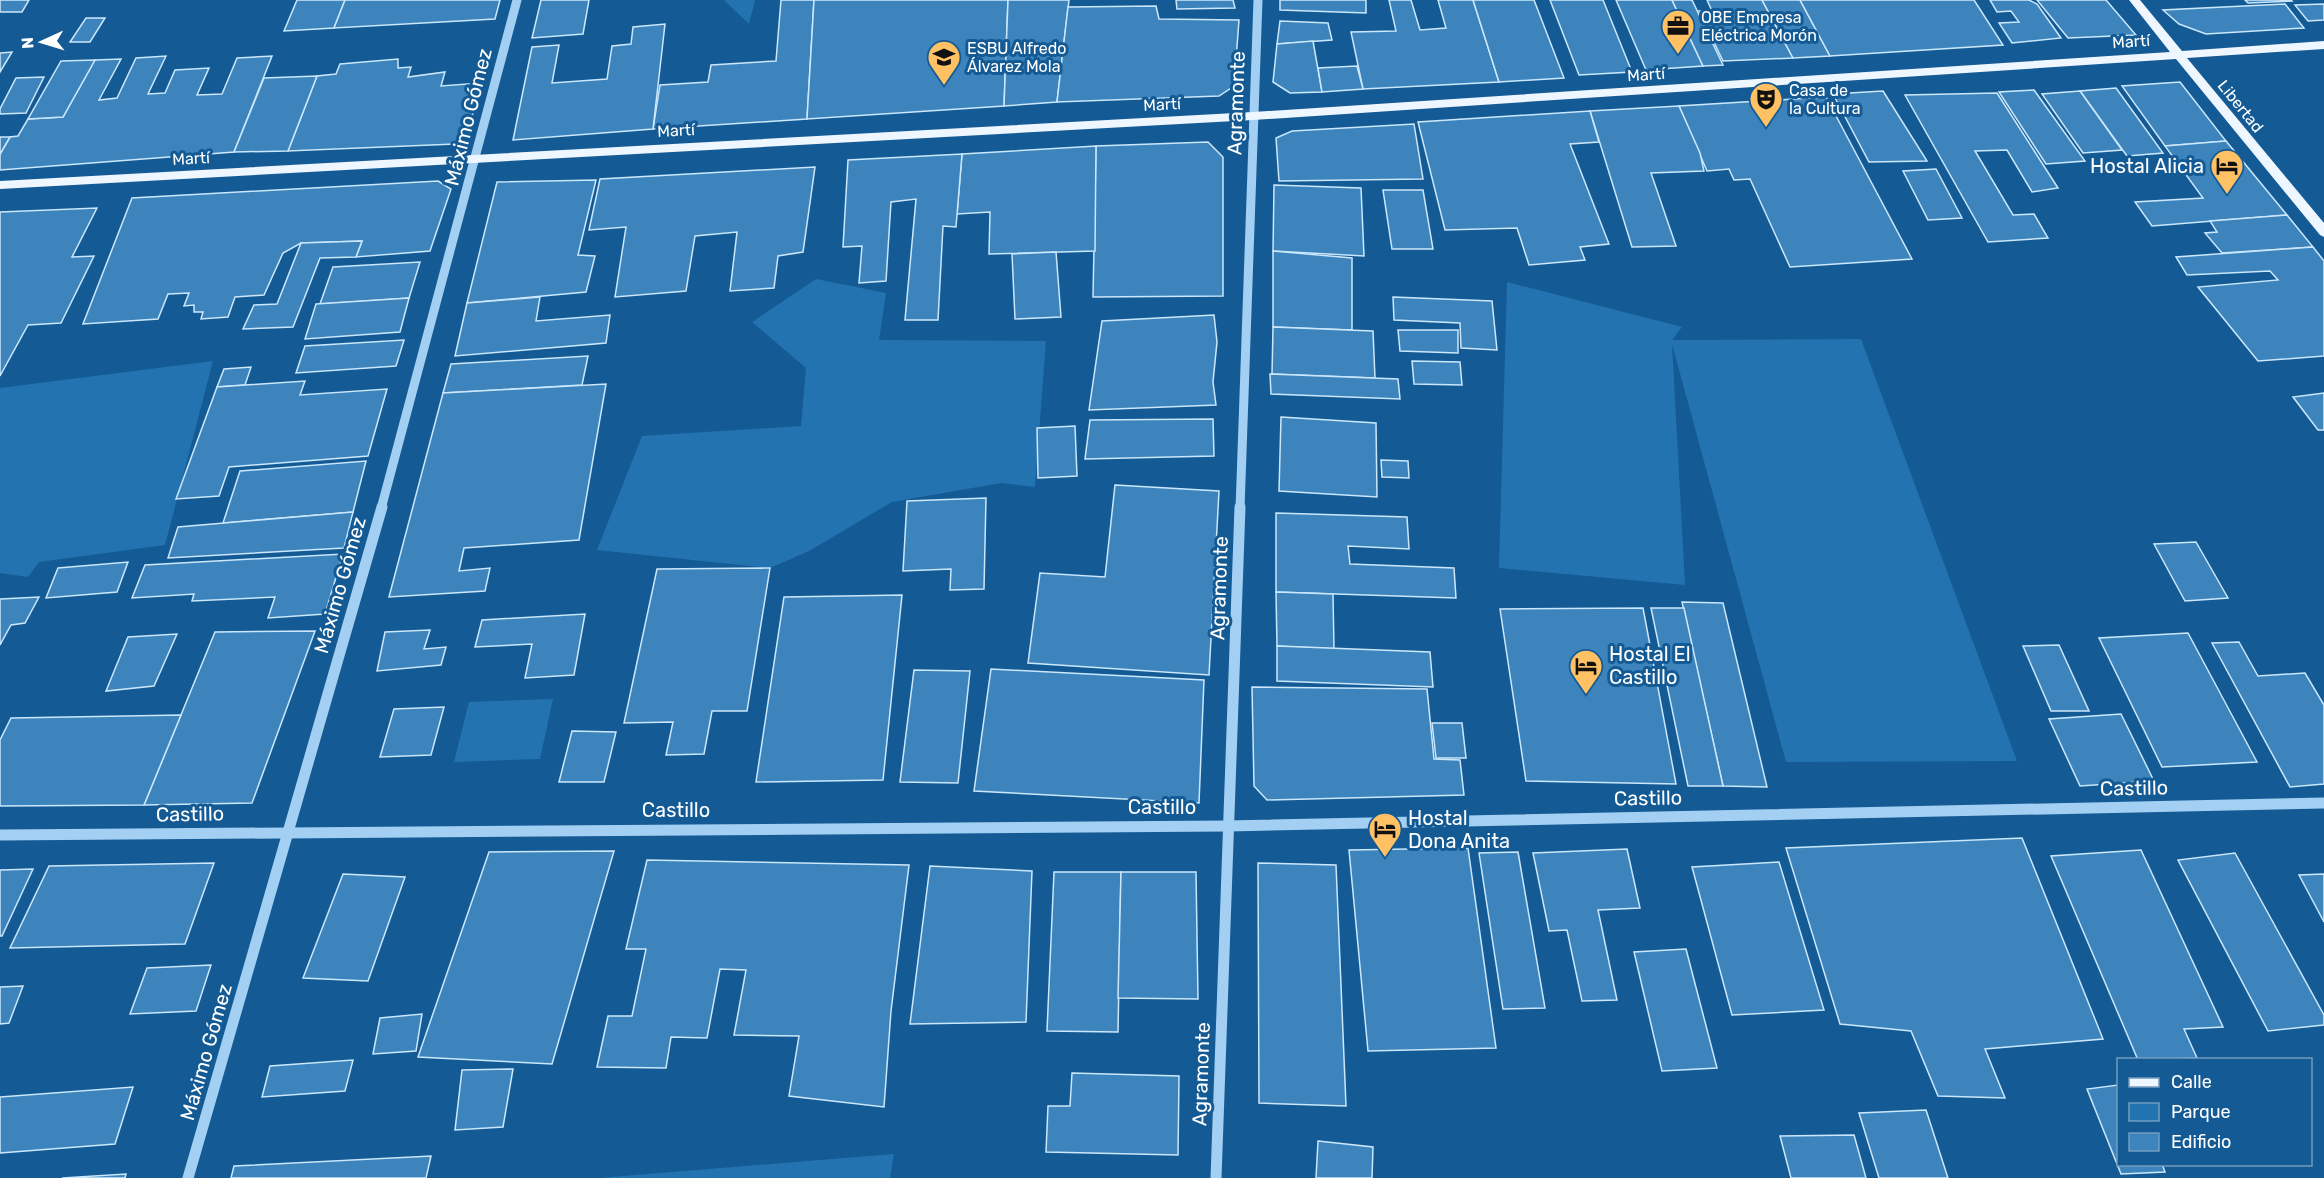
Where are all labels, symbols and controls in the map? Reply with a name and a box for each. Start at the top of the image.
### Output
office icon: OBE Empresa Eléctrica Morón [1660,8,1696,55]
place label: OBE Empresa Eléctrica Morón [1701,8,1817,45]
north arrow [12,12,72,72]
street label: Martí [2112,31,2152,52]
text: N [18,37,37,49]
school or university icon: ESBU Alfredo Álvarez Mola [926,39,962,86]
place label: ESBU Alfredo Álvarez Mola [967,39,1066,76]
street label: Máximo Gómez [439,46,497,188]
street label: Agramonte [1222,51,1250,155]
street label: Martí [1627,64,1667,85]
street label: Libertad [2214,76,2268,136]
theatre icon: Casa de la Cultura [1748,81,1784,128]
place label: Casa de la Cultura [1789,81,1861,118]
street label: Martí [1143,94,1182,115]
street label: Martí [657,120,696,141]
street label: Martí [172,148,211,169]
hotel icon: Hostal Alicia [2209,148,2245,195]
place label: Hostal Alicia [2090,154,2204,178]
street label: Máximo Gómez [309,514,371,656]
street label: Agramonte [1205,536,1233,640]
place label: Hostal El Castillo [1609,642,1691,689]
hotel icon: Hostal El Castillo [1568,648,1604,695]
street label: Castillo [2100,775,2168,801]
street label: Castillo [1614,785,1682,811]
street label: Castillo [1128,795,1196,819]
street label: Castillo [642,798,710,822]
street label: Castillo [156,801,224,827]
place label: Hostal Dona Anita [1408,806,1510,853]
hotel icon: Hostal Dona Anita [1367,811,1403,858]
street label: Máximo Gómez [175,981,237,1123]
street label: Agramonte [1187,1022,1215,1126]
legend [2117,1058,2312,1166]
text: Calle [2171,1071,2212,1093]
text: Parque [2171,1101,2231,1123]
text: Edificio [2171,1131,2231,1153]

